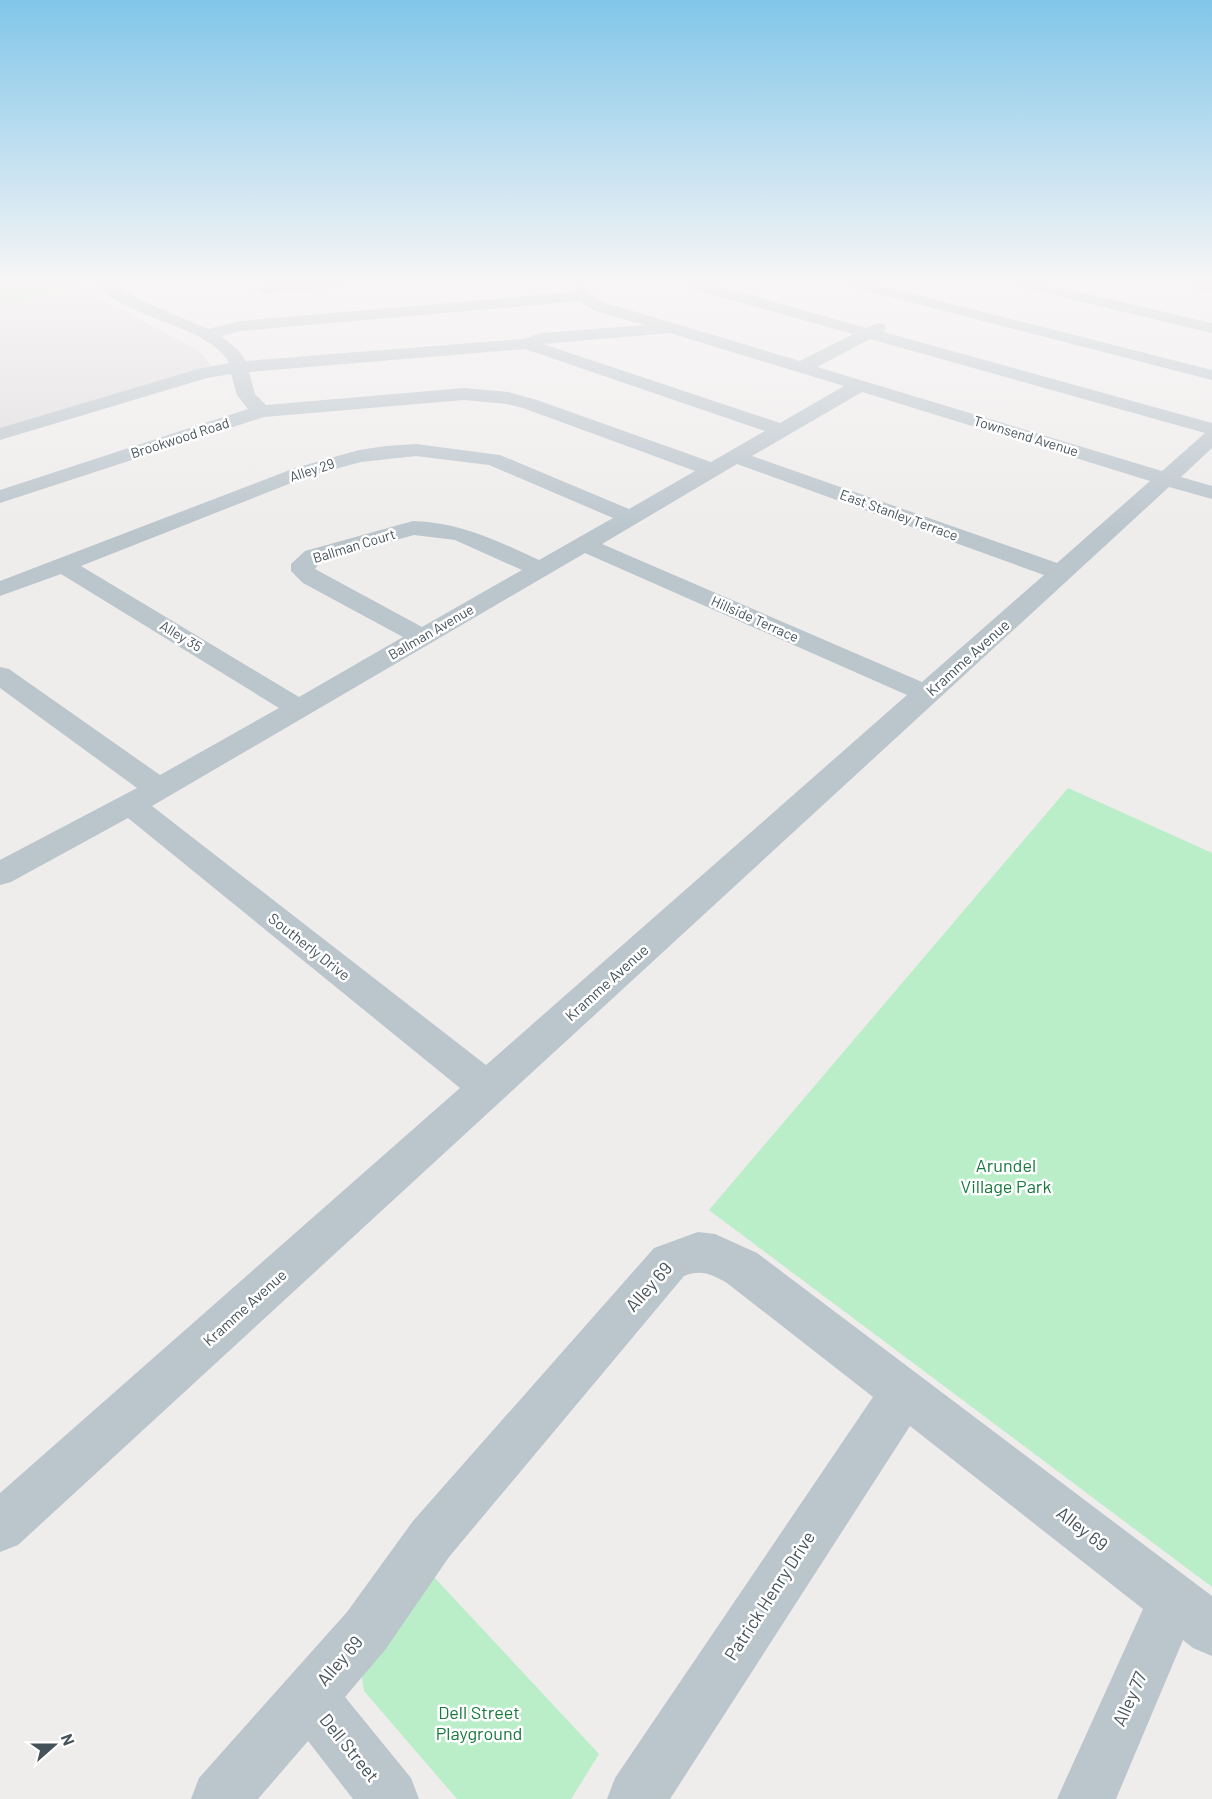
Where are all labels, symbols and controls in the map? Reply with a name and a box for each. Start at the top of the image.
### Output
street label: Townsend Avenue [972,412,1081,460]
street label: Brookwood Road [128,414,231,461]
street label: Alley 29 [287,454,336,485]
street label: East Stanley Terrace [838,485,961,544]
street label: Ballman Court [311,525,397,566]
street label: Hillside Terrace [709,592,802,645]
street label: Ballman Avenue [385,600,477,663]
street label: Kramme Avenue [922,615,1013,699]
street label: Alley 35 [157,616,205,655]
street label: Southerly Drive [265,909,354,984]
street label: Kramme Avenue [561,940,652,1024]
park label: Arundel Village Park [961,1154,1051,1197]
street label: Alley 69 [620,1257,676,1316]
street label: Kramme Avenue [199,1265,290,1349]
street label: Alley 69 [1053,1501,1113,1555]
street label: Patrick Henry Drive [719,1527,819,1664]
street label: Alley 69 [312,1631,367,1690]
street label: Alley 77 [1107,1667,1151,1729]
park label: Dell Street Playground [436,1701,522,1744]
street label: Dell Street [316,1709,384,1786]
north arrow [24,1715,84,1775]
text: N [58,1731,79,1748]

